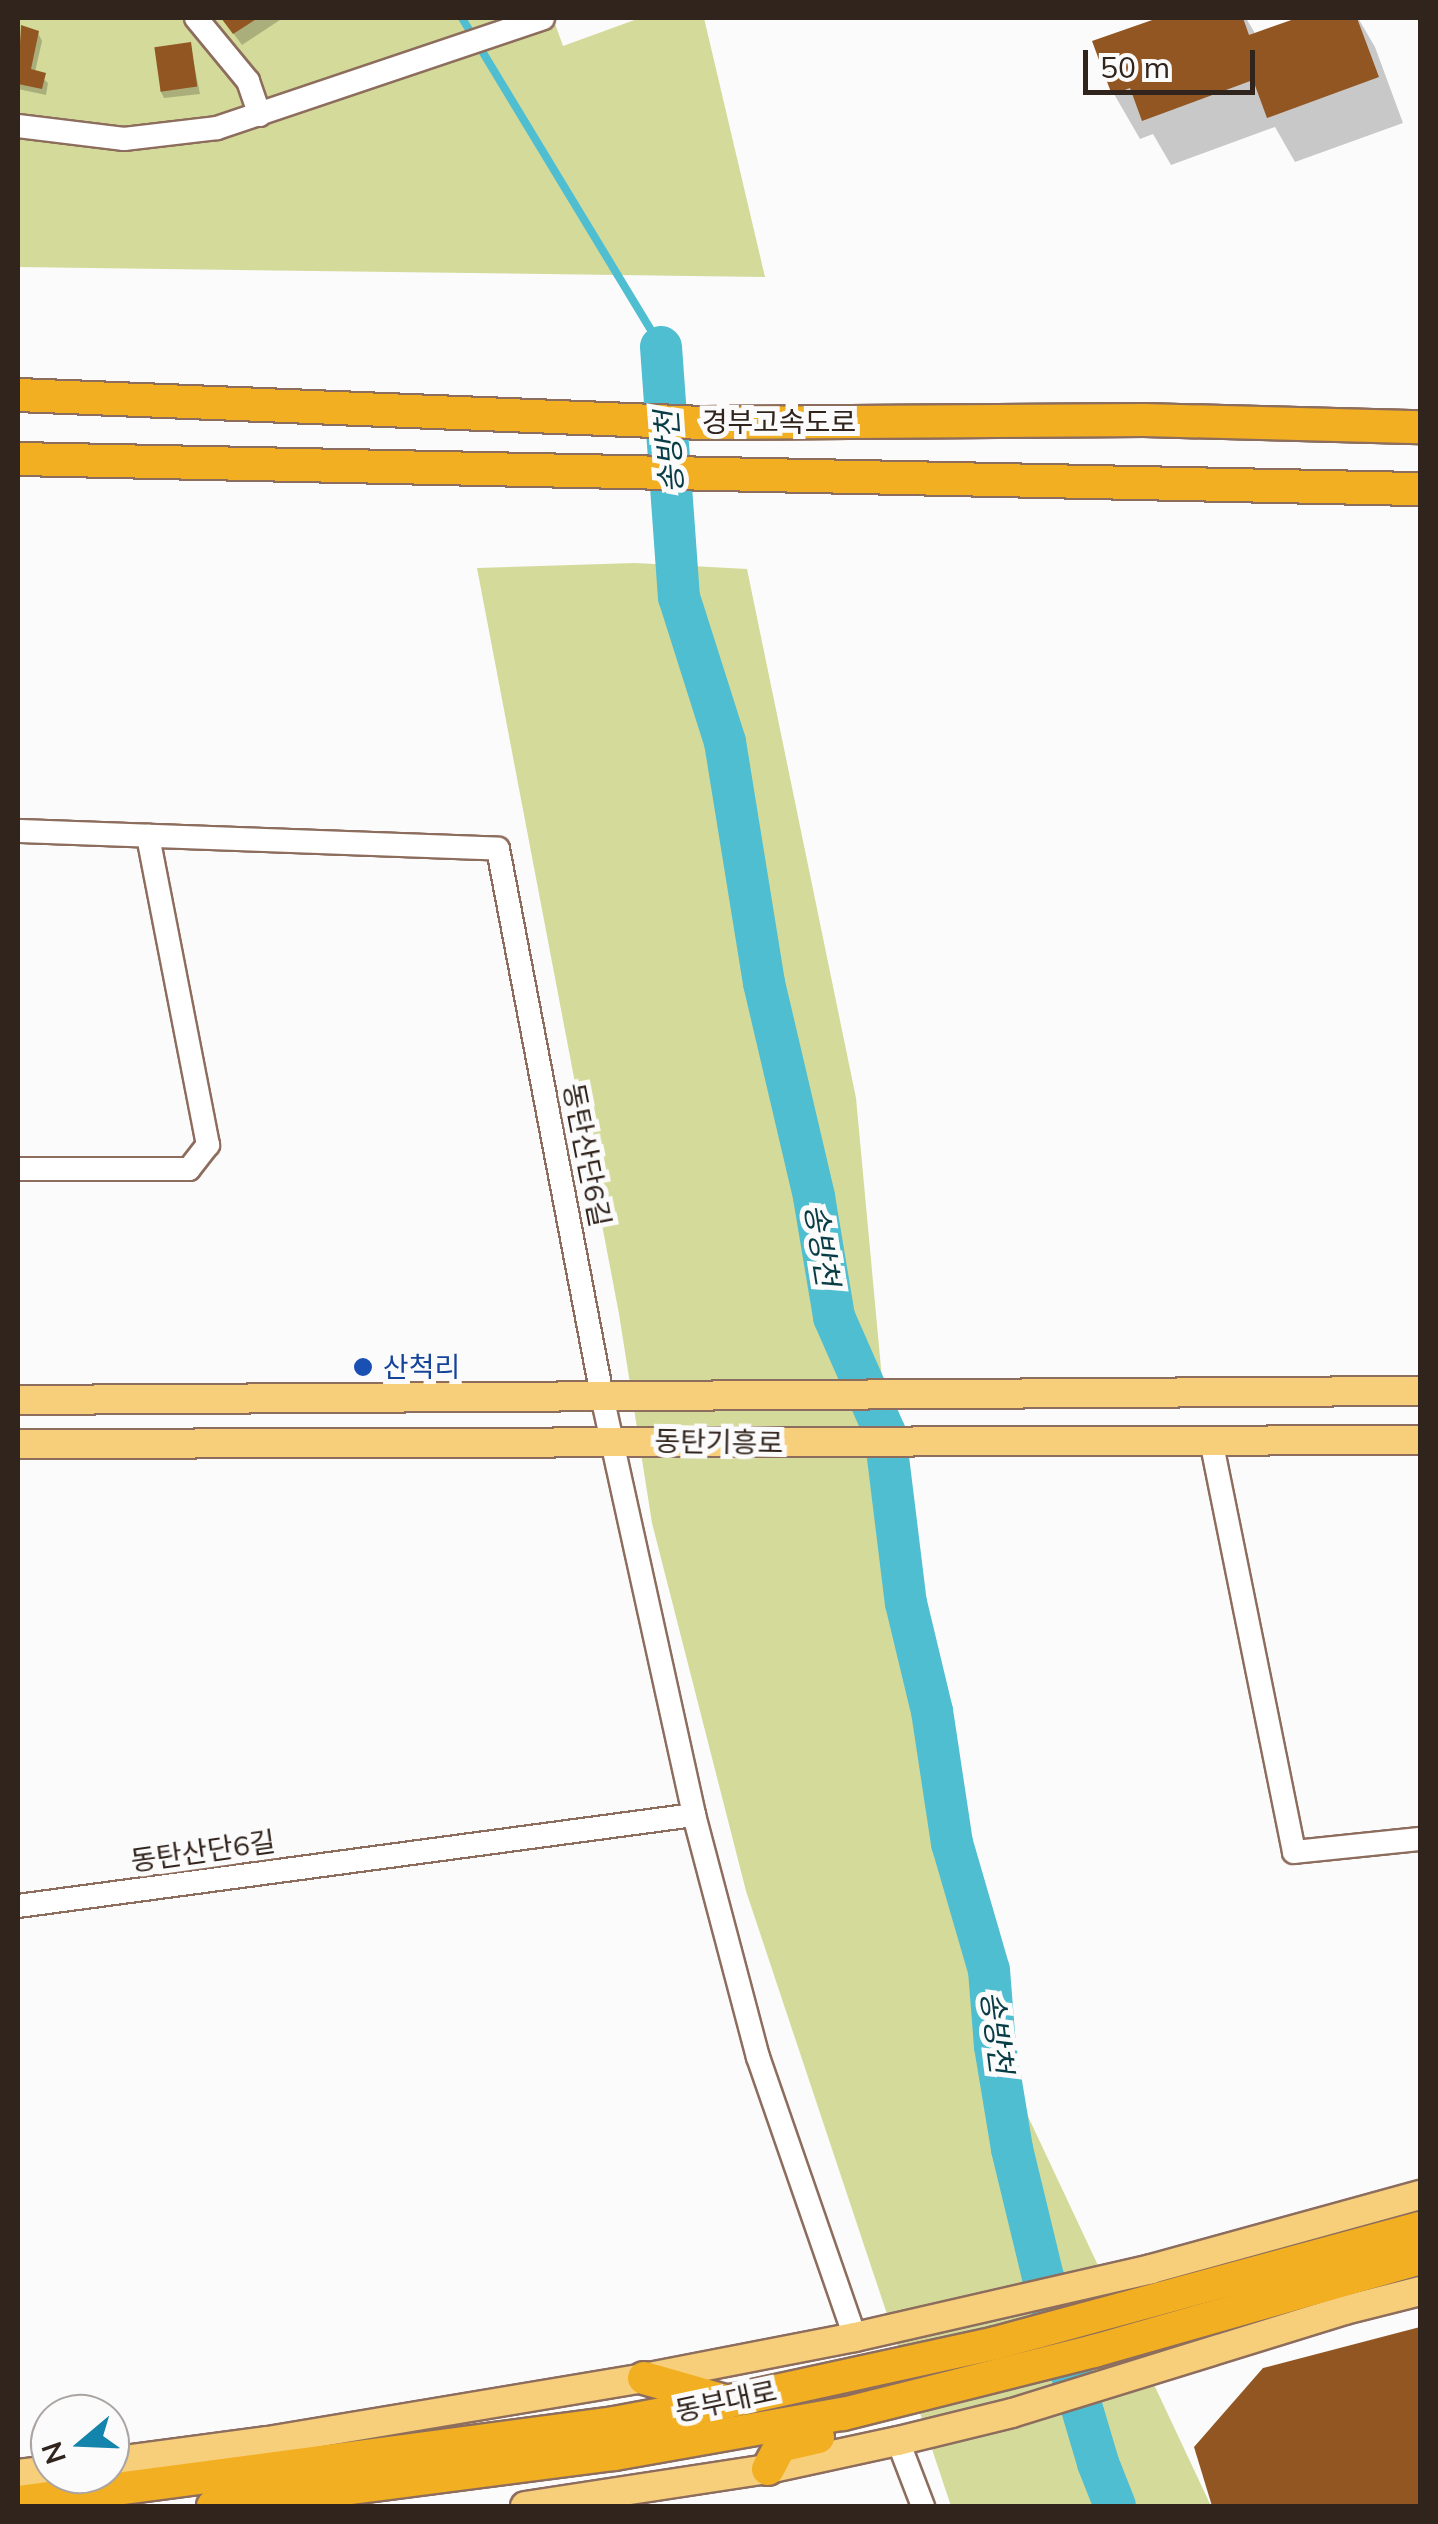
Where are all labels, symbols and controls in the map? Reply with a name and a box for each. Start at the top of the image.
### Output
scale bar [1088,30,1260,92]
text: 50 m [1100,48,1170,86]
street label: 경부고속도로 [702,405,856,439]
water label: 송방천 [648,409,690,495]
street label: 동탄산단6길 [557,1080,617,1230]
water label: 송방천 [798,1201,846,1289]
place label: 산척리 [383,1350,460,1384]
marker: 산척리 [352,1356,374,1378]
street label: 동탄기흥로 [654,1424,784,1460]
street label: 동탄산단6길 [129,1824,277,1878]
water label: 송방천 [974,1989,1020,2075]
street label: 동부대로 [672,2374,780,2428]
north arrow [30,2394,130,2494]
text: N [33,2438,73,2469]

